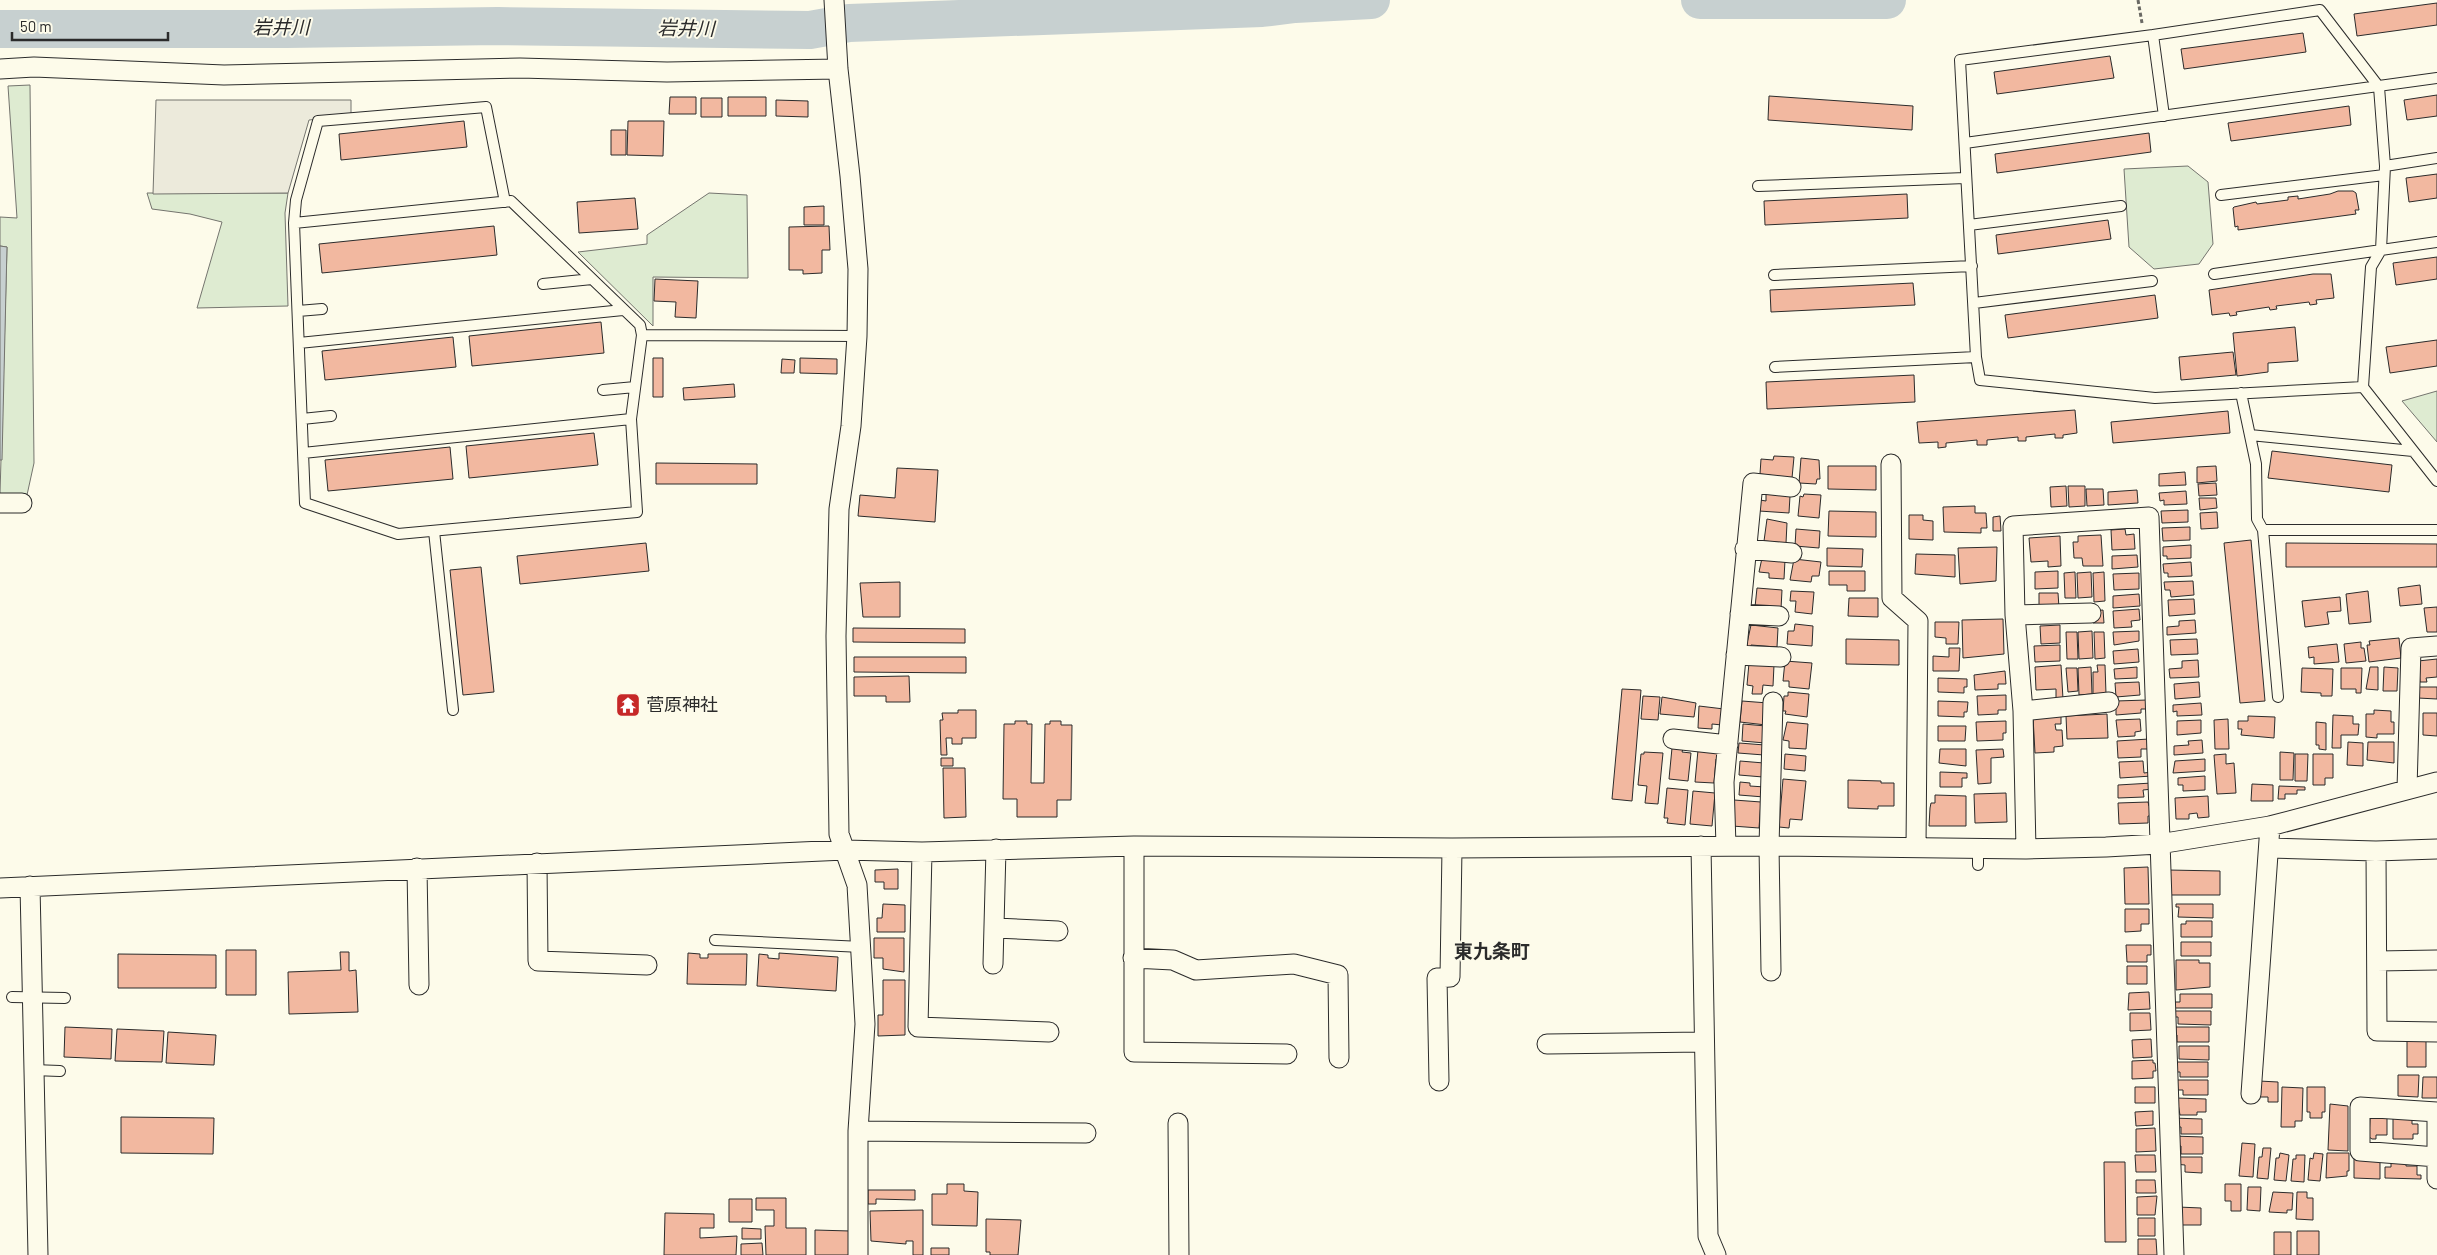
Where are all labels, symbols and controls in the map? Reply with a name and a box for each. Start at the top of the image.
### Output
scale bar [12,10,169,42]
water label: 岩井川 [252,15,311,38]
water label: 岩井川 [657,16,717,40]
text: 50 m [20,17,52,35]
temple icon: 菅原神社 [615,692,641,718]
place label: 菅原神社 [646,693,718,715]
district label: 東九条町 [1454,939,1530,962]

